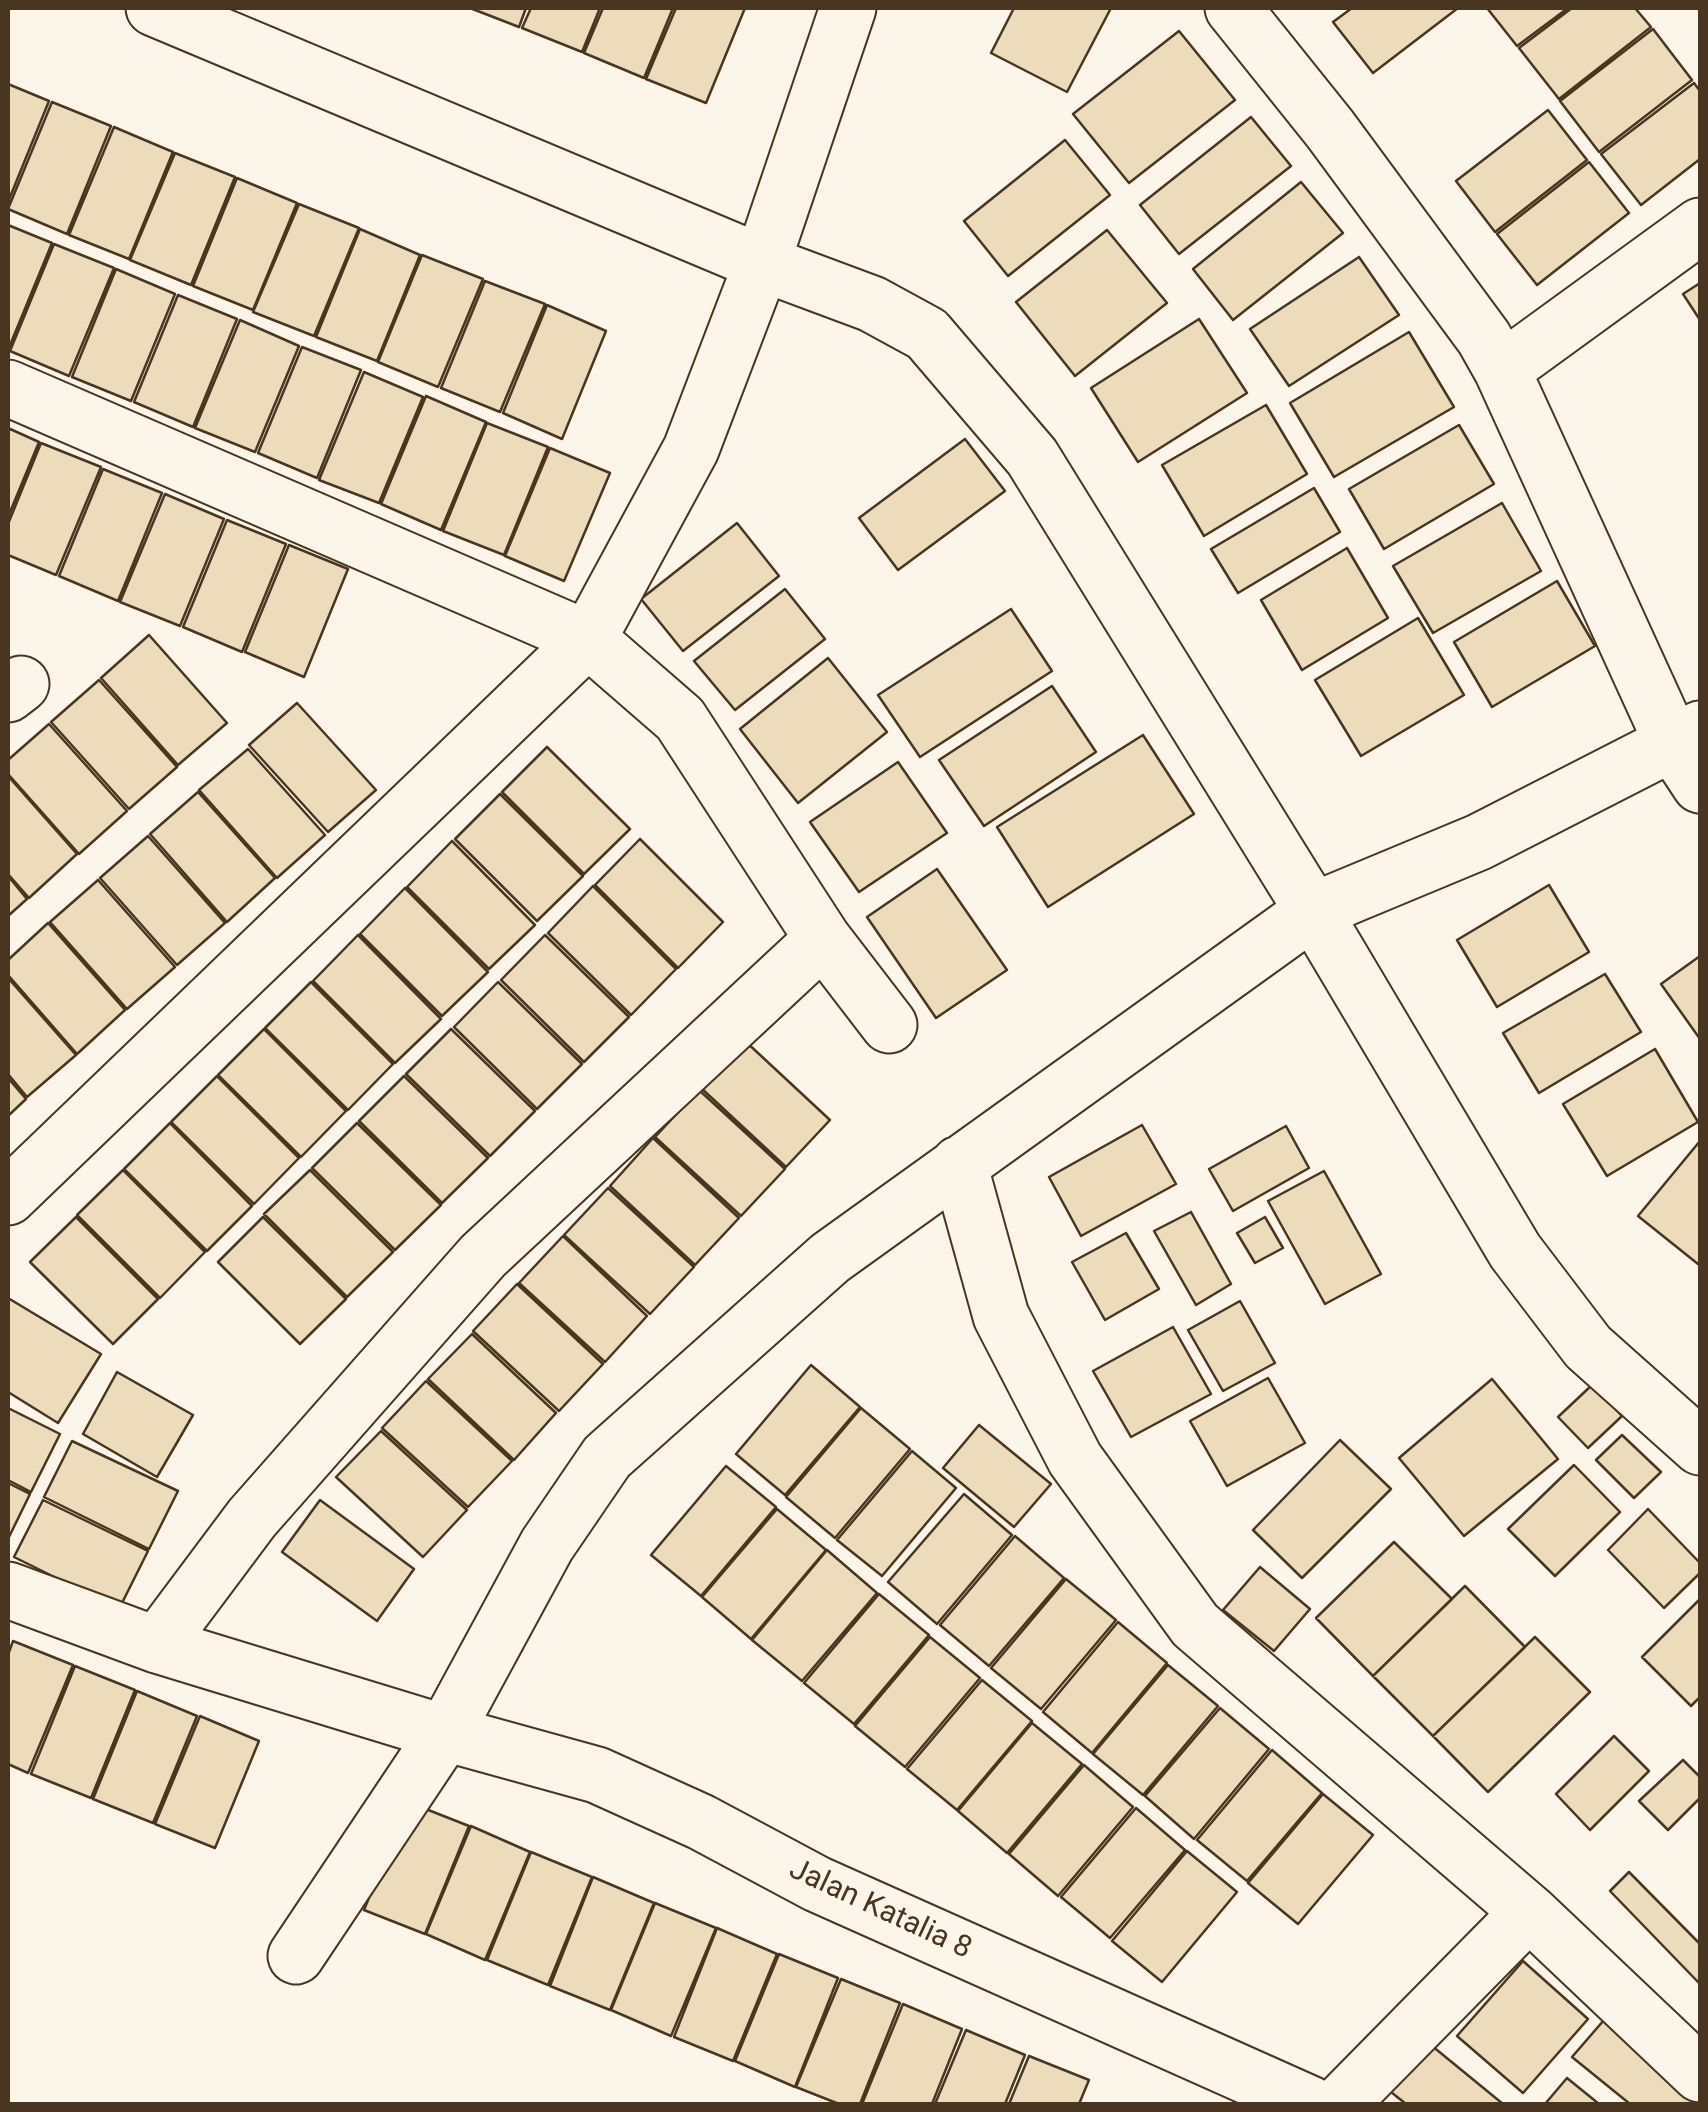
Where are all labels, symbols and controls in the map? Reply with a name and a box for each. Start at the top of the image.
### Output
street label: Jalan Katalia 8 [783,1852,977,1968]

